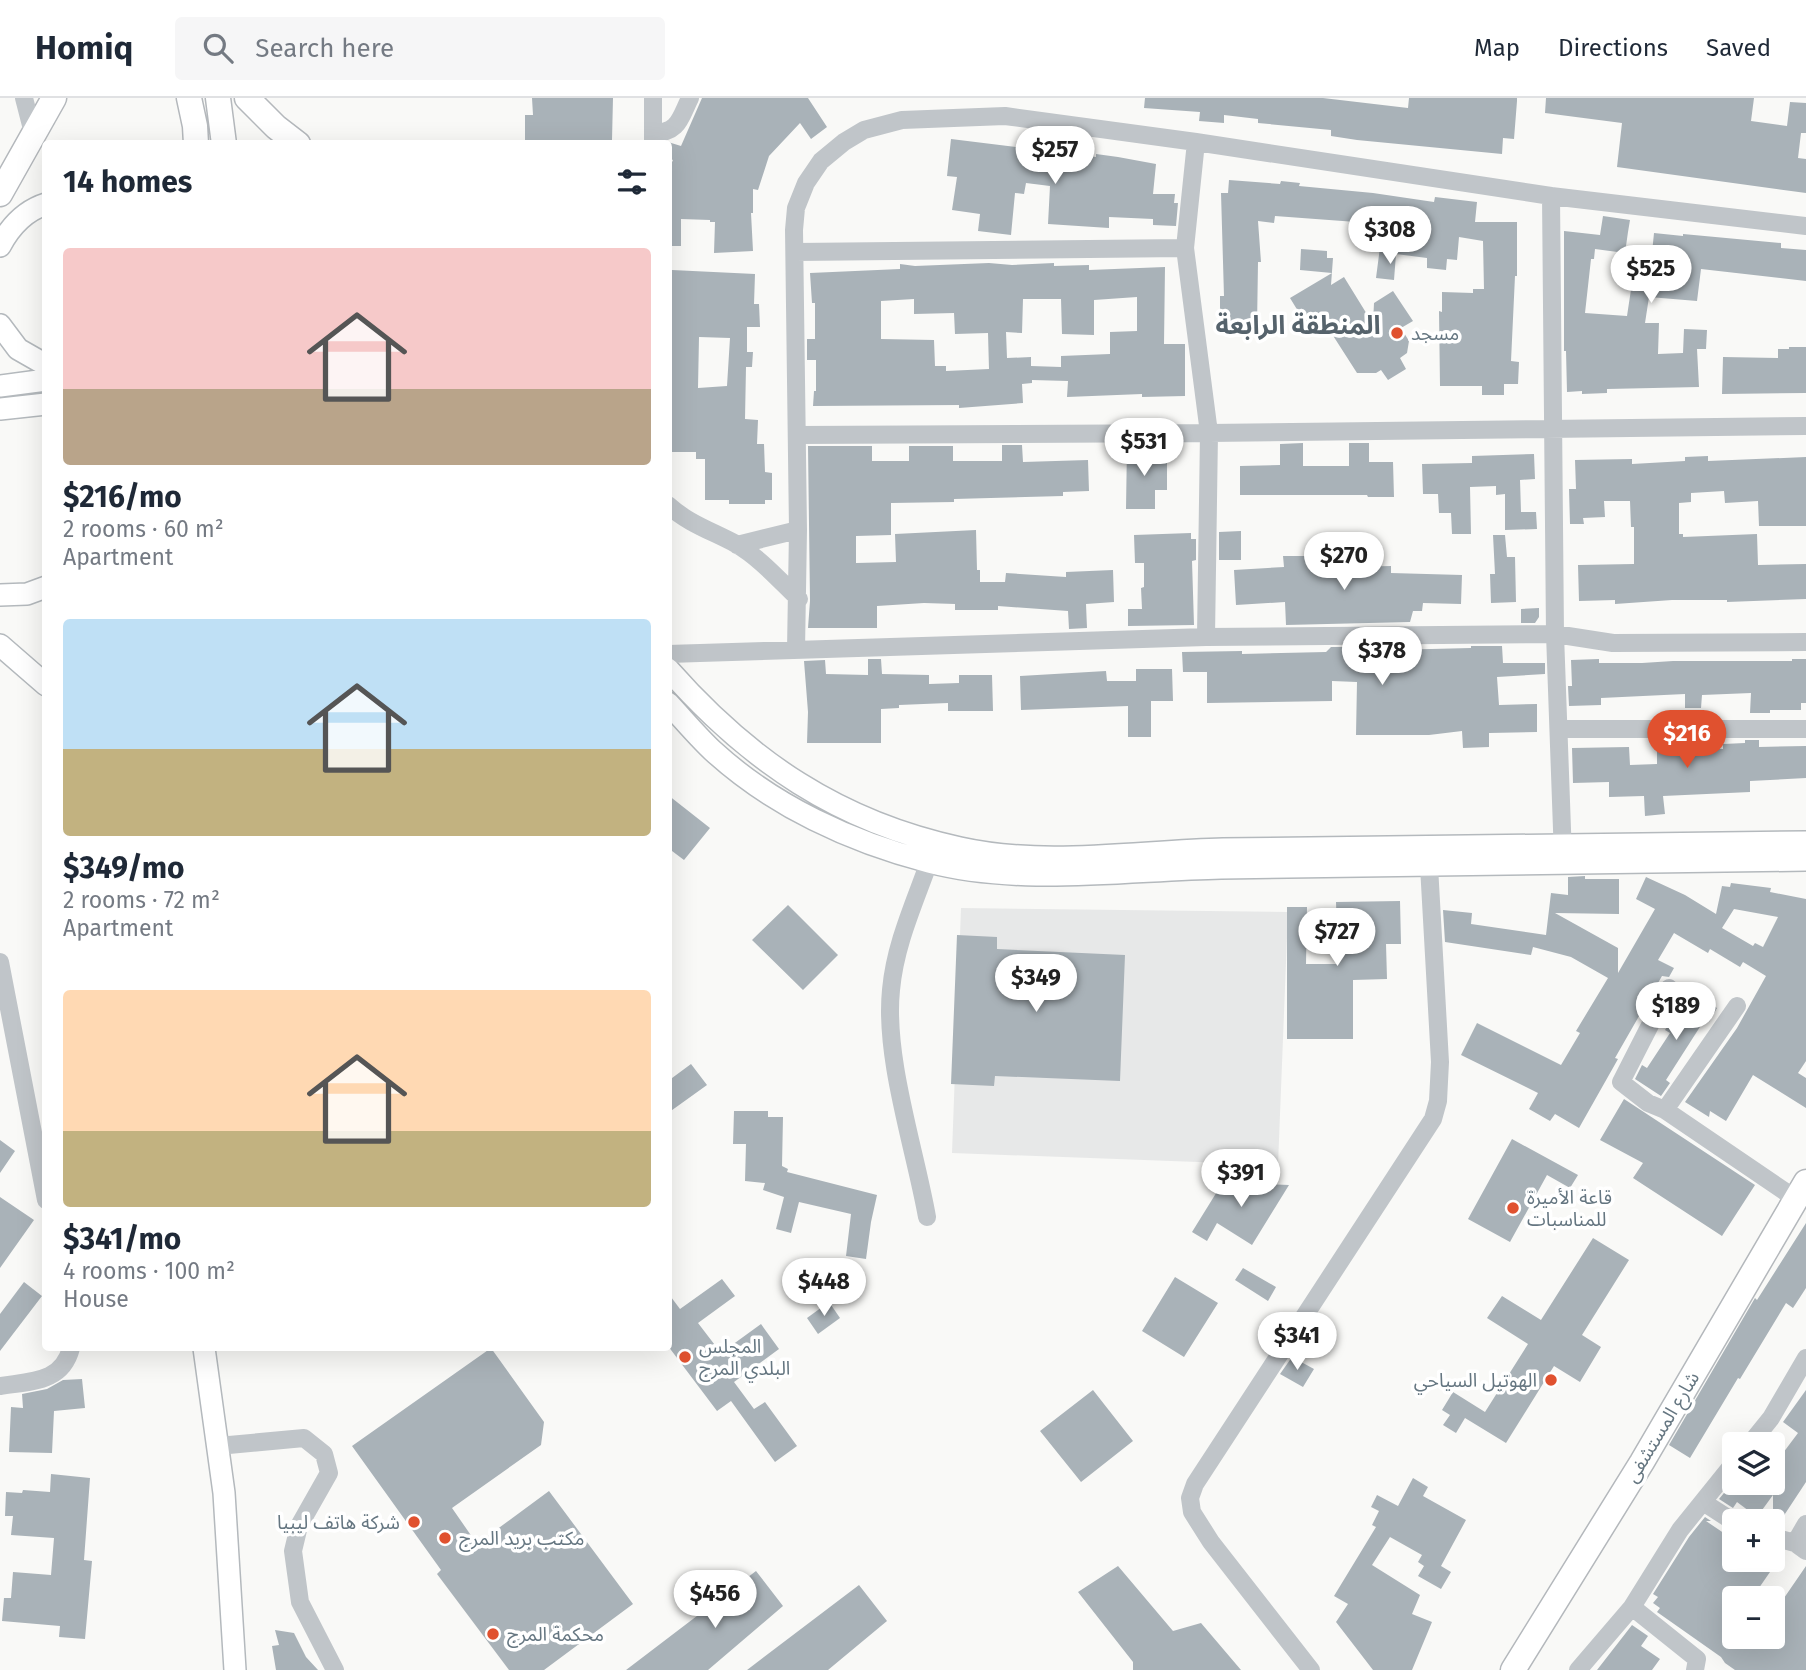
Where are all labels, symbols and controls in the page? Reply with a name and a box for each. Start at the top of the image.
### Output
search box [175,17,665,80]
text: Homiq [35,28,133,68]
icon: search [199,29,237,67]
text: Search here [255,33,394,64]
text: Map [1474,34,1520,62]
text: Directions [1558,34,1668,62]
text: Saved [1706,34,1771,62]
pin: $257 [1014,126,1096,186]
text: $257 [1032,135,1078,163]
icon: filters [613,163,651,201]
text: 14 homes [63,164,192,200]
pin: $308 [1349,206,1431,266]
text: $308 [1364,215,1416,243]
pin: $525 [1610,246,1692,305]
text: $525 [1627,254,1675,282]
icon: home [294,294,420,420]
district label: المنطقة الرابعة [1215,310,1381,341]
place label: مسجد [1411,322,1459,345]
marker: مسجد [1389,325,1405,341]
pin: $531 [1103,418,1185,478]
text: $531 [1121,427,1167,455]
text: $216/mo [63,479,182,515]
text: 2 rooms · 60 m² [63,515,224,543]
pin: $270 [1303,532,1385,592]
text: $270 [1320,541,1368,569]
text: Apartment [63,543,173,571]
pin: $378 [1341,628,1423,687]
text: $378 [1358,636,1406,664]
icon: home [294,665,420,791]
pin: $216 [1646,710,1728,770]
text: $216 [1663,719,1711,747]
text: $349/mo [63,850,185,886]
text: 2 rooms · 72 m² [63,886,220,914]
pin: $727 [1296,908,1378,968]
text: Apartment [63,914,173,942]
text: $727 [1314,917,1360,945]
pin: $349 [995,954,1077,1014]
text: $349 [1011,963,1061,991]
pin: $189 [1635,982,1717,1042]
text: $189 [1652,991,1700,1019]
icon: home [294,1036,420,1162]
pin: $391 [1200,1150,1282,1209]
text: $391 [1217,1158,1265,1186]
place label: قاعة الأميرة للمناسبات [1527,1186,1612,1231]
marker: قاعة الأميرة للمناسبات [1505,1200,1521,1216]
text: $341/mo [63,1221,181,1257]
text: 4 rooms · 100 m² [63,1257,235,1285]
pin: $448 [783,1258,865,1318]
text: $448 [798,1267,850,1295]
text: House [63,1285,129,1313]
pin: $341 [1256,1312,1338,1372]
text: $341 [1274,1321,1320,1349]
place label: المجلس البلدي المرج [699,1335,790,1383]
marker: المجلس البلدي المرج [677,1349,693,1365]
street label: شارع المستشفى [1620,1367,1706,1488]
place label: الهوتيل السياحي [1414,1369,1537,1395]
marker: الهوتيل السياحي [1543,1372,1559,1388]
map controls [1722,1432,1785,1649]
button: layers [1722,1432,1785,1495]
button: + [1722,1509,1785,1572]
place label: شركة هاتف ليبيا [277,1511,400,1534]
marker: شركة هاتف ليبيا [406,1514,422,1530]
place label: مكتب بريد المرج [459,1527,585,1552]
marker: مكتب بريد المرج [437,1530,453,1546]
pin: $456 [674,1570,756,1630]
text: $456 [690,1579,740,1607]
button: − [1722,1586,1785,1649]
place label: محكمة المرج [507,1623,604,1648]
marker: محكمة المرج [485,1626,501,1642]

